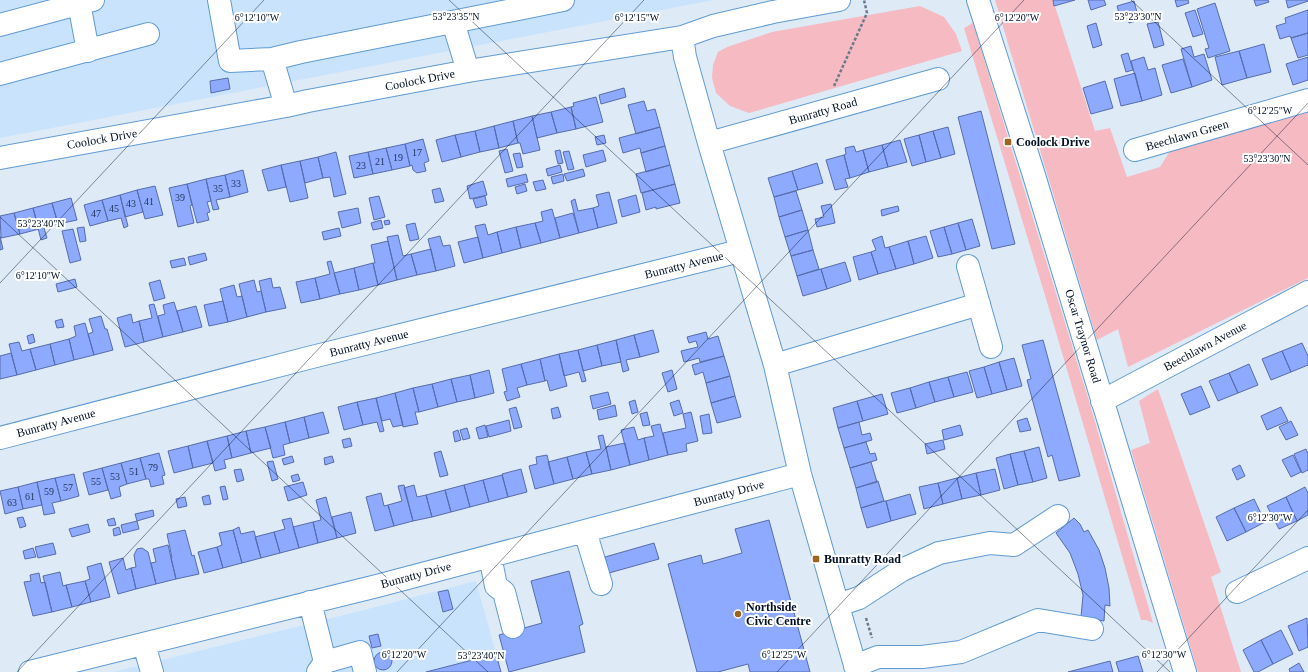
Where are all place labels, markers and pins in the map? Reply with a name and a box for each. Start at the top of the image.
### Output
place label: Coolock Drive [1016,135,1090,149]
marker: Coolock Drive [1003,137,1013,147]
place label: Bunratty Road [824,552,901,566]
marker: Bunratty Road [811,554,821,564]
place label: Northside Civic Centre [746,600,811,628]
marker: Northside Civic Centre [733,609,743,619]

